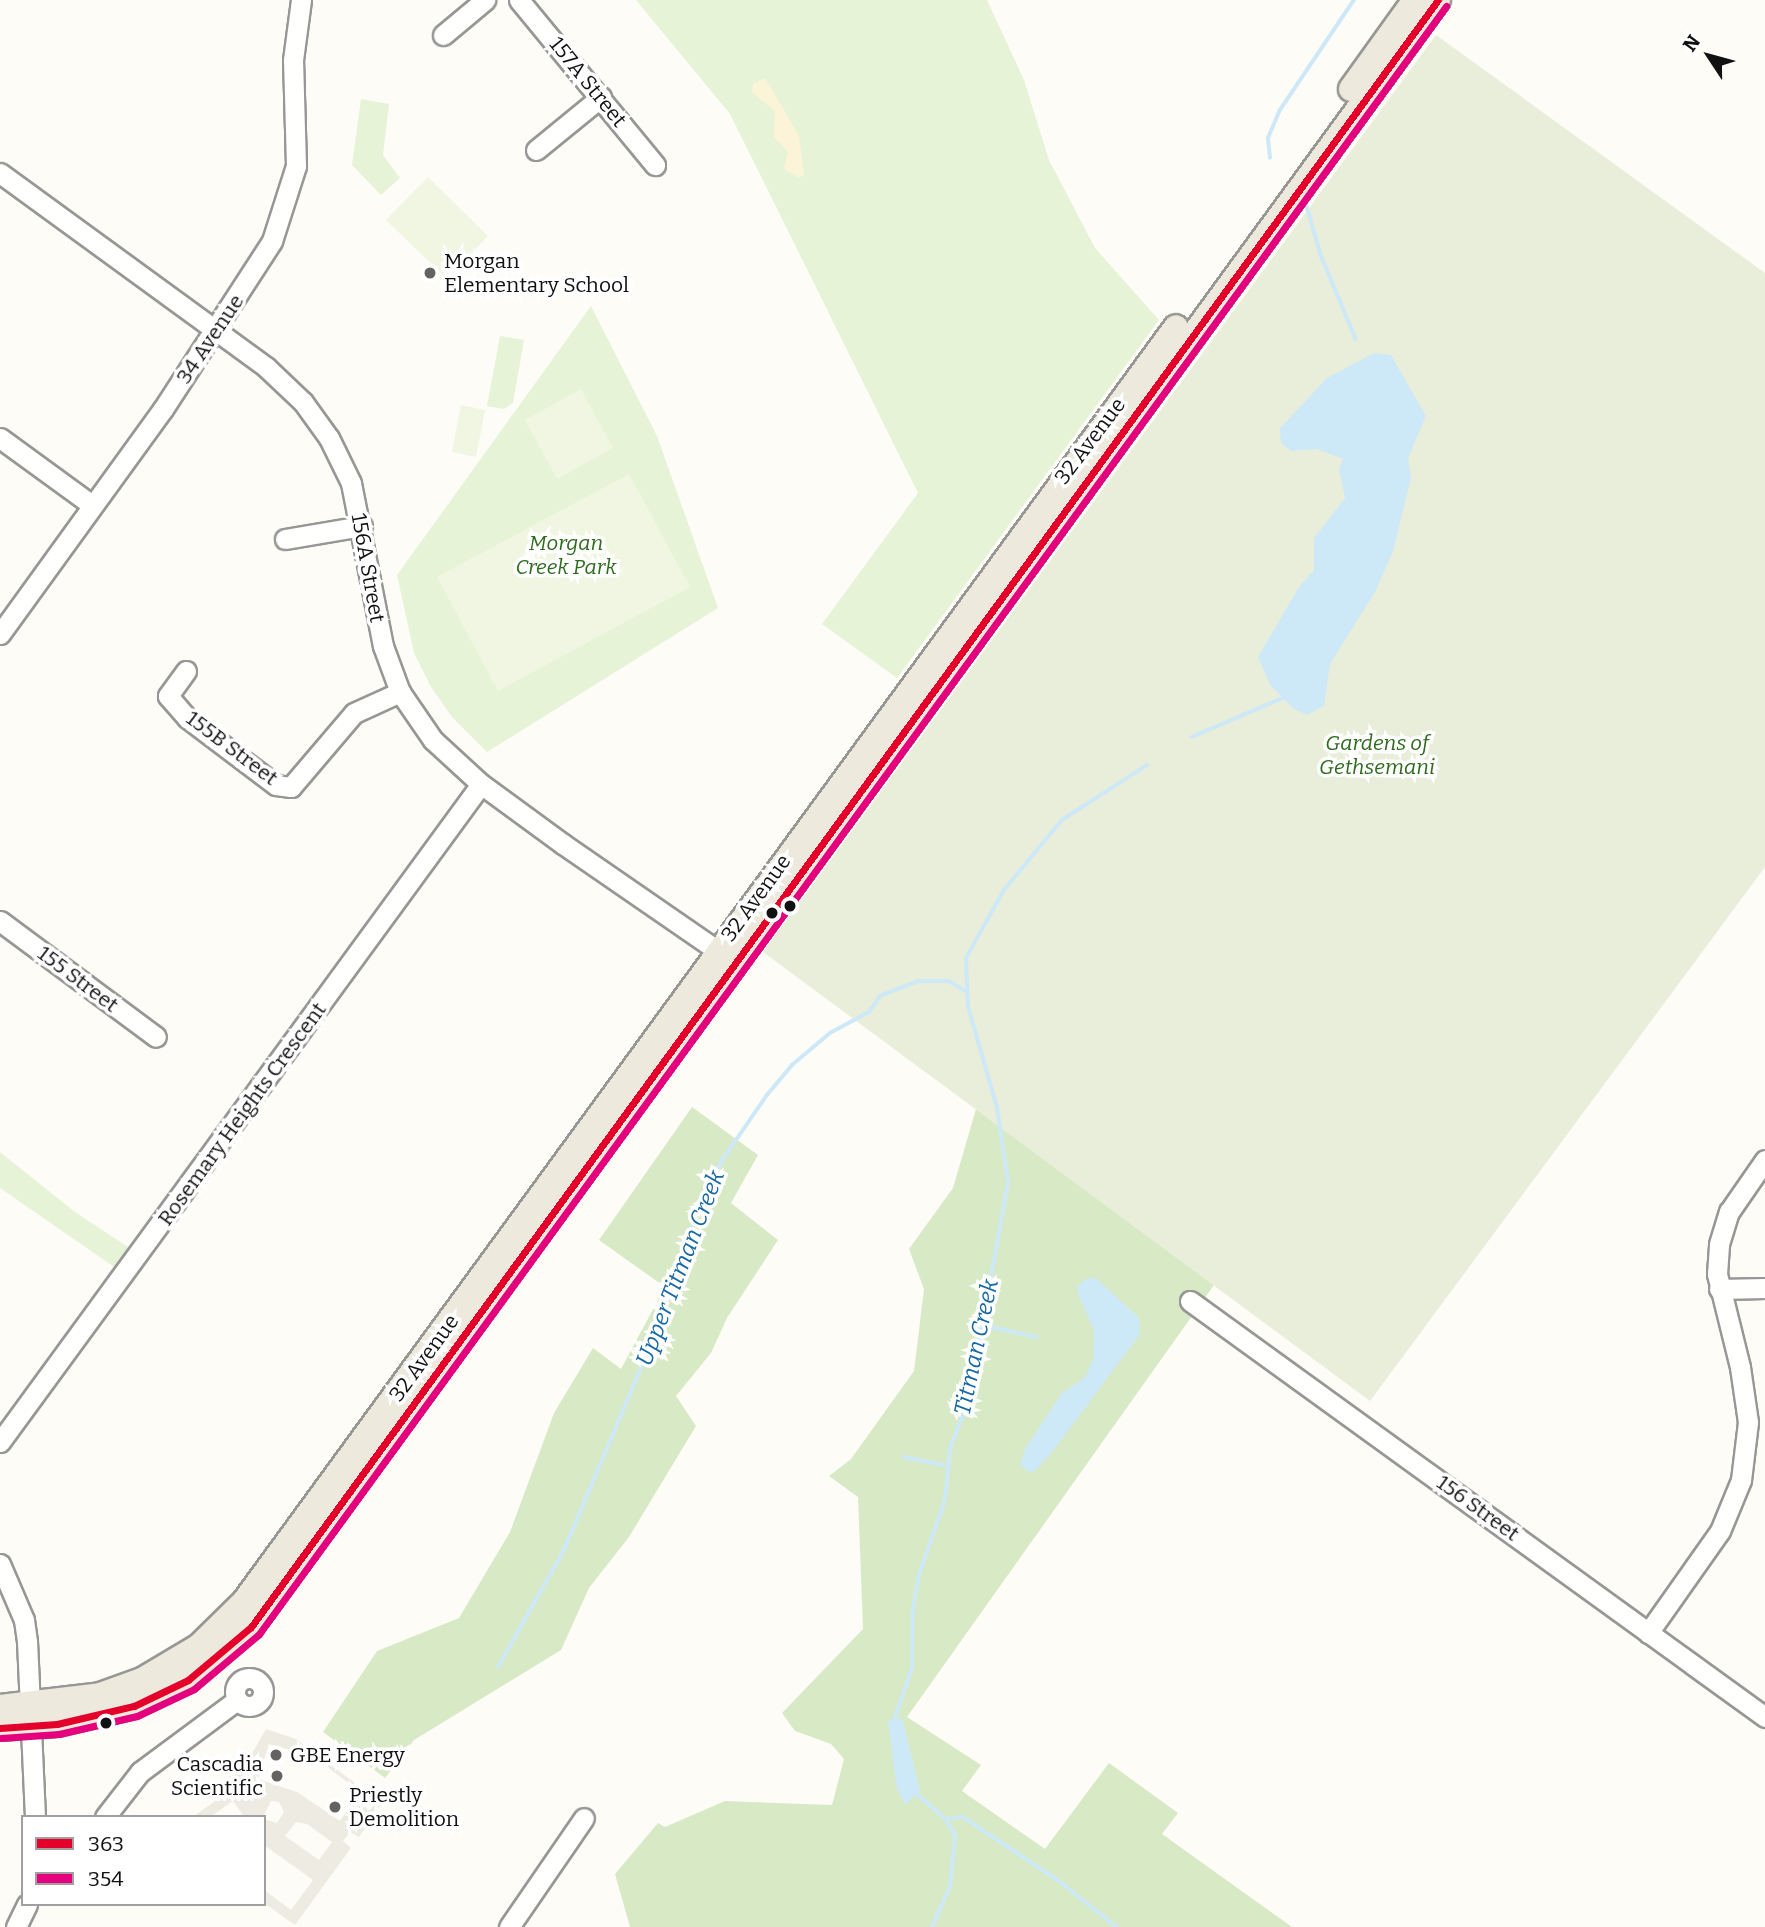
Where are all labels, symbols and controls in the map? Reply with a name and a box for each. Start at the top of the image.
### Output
north arrow [1674,21,1744,91]
text: N [1678,31,1705,56]
street label: 157A Street [544,32,632,132]
place label: Morgan Elementary School [444,248,629,298]
marker: Morgan Elementary School [422,265,438,281]
street label: 34 Avenue [171,290,249,388]
street label: 32 Avenue [1049,393,1131,489]
street label: 156A Street [346,511,390,625]
park label: Morgan Creek Park [515,530,617,580]
street label: 155B Street [181,705,283,791]
park label: Gardens of Gethsemani [1319,730,1435,780]
street label: 32 Avenue [716,850,796,946]
unlabelled marker [783,899,797,913]
unlabelled marker [765,906,779,920]
street label: 155 Street [33,941,123,1017]
street label: Rosemary Heights Crescent [153,998,331,1230]
water label: Upper Titman Creek [630,1166,730,1370]
water label: Titman Creek [948,1277,1004,1417]
street label: 32 Avenue [384,1310,464,1406]
street label: 156 Street [1432,1470,1524,1546]
unlabelled marker [99,1716,113,1730]
place label: GBE Energy [290,1742,405,1768]
marker: GBE Energy [268,1747,284,1763]
place label: Cascadia Scientific [171,1751,263,1801]
marker: Cascadia Scientific [269,1768,285,1784]
place label: Priestly Demolition [349,1782,459,1832]
marker: Priestly Demolition [327,1799,343,1815]
legend [21,1815,266,1906]
text: 363 [88,1831,124,1857]
text: 354 [88,1866,123,1892]

